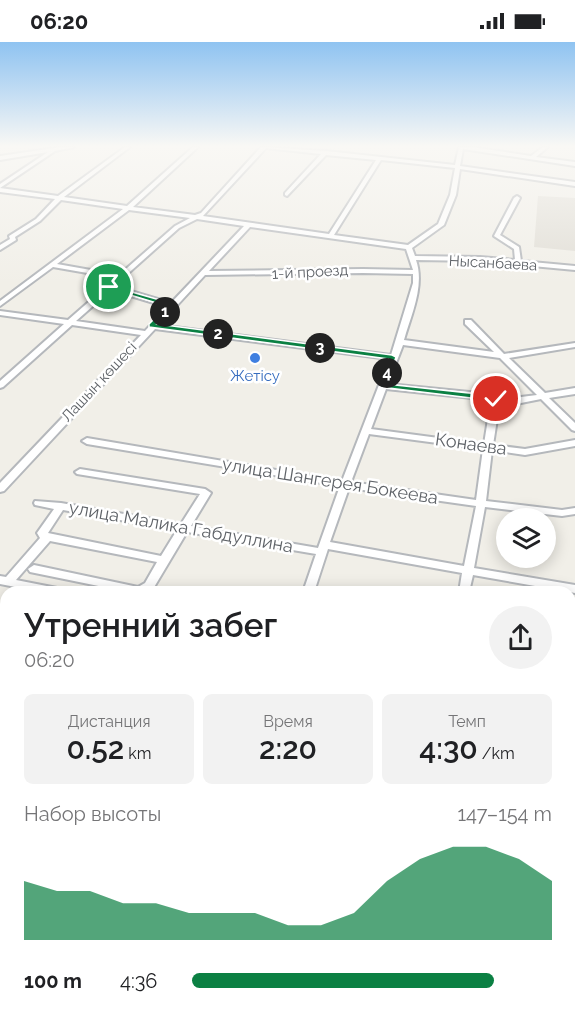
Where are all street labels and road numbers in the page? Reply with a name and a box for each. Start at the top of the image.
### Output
street label: Нысанбаева [448,252,538,274]
street label: 1-й проезд [271,261,349,283]
street label: Лашын көшесі [58,338,140,426]
street label: Конаева [434,428,508,459]
street label: улица Шангерея Бокеева [221,453,440,508]
street label: улица Малика Габдуллина [67,496,295,557]

